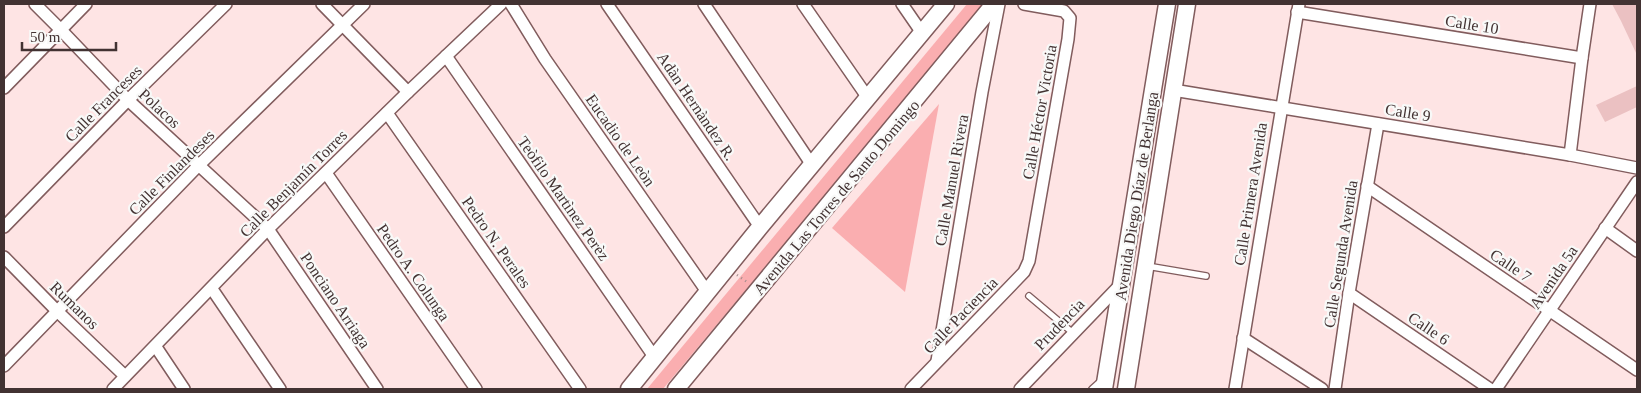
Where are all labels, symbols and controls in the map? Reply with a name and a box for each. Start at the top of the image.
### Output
street label: Calle 10 [1444,12,1500,37]
scale bar [22,20,116,52]
text: 50 m [30,29,61,45]
street label: Calle Héctor Victoria [1019,43,1060,181]
street label: Adàn Hernàndez R. [654,49,739,164]
street label: Calle Franceses [62,62,145,145]
street label: Polacos [136,85,184,132]
street label: Avenida Diego Díaz de Berlanga [1112,90,1162,302]
street label: Eucadio de Leòn [583,91,659,190]
street label: Avenida Las Torres de Santo Domingo [750,97,924,299]
street label: Calle 9 [1384,101,1432,124]
street label: Calle Manuel Rivera [932,113,971,247]
street label: Calle Primera Avenida [1231,121,1270,267]
street label: Calle Finlandeses [125,126,217,218]
street label: Calle Benjamín Torres [236,126,351,241]
street label: Teòfilo Martìnez Perèz [514,133,613,263]
street label: Calle Segunda Avenida [1320,179,1362,329]
street label: Pedro N. Perales [459,194,534,291]
street label: Pedro A. Colunga [373,221,453,325]
street label: Avenida 5a [1526,243,1581,312]
street label: Calle 7 [1487,246,1534,285]
street label: Ponciano Arriaga [297,249,374,352]
street label: Calle Paciencia [920,274,1001,357]
street label: Rumanos [47,278,102,332]
street label: Prudencia [1031,295,1088,353]
street label: Calle 6 [1405,309,1452,348]

